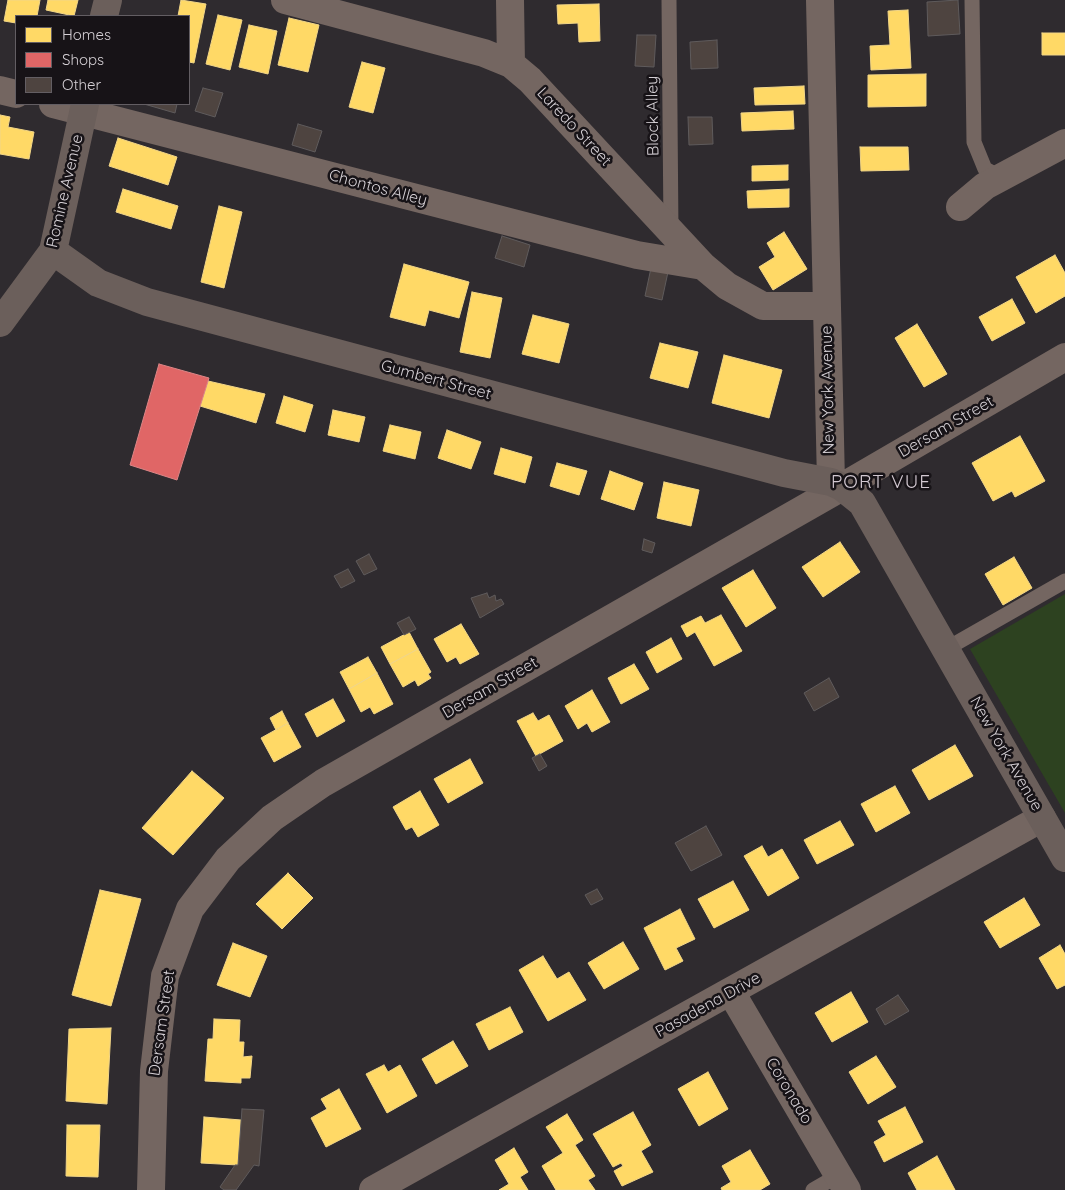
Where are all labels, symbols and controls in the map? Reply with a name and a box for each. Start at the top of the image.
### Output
legend [15,15,190,105]
text: Homes [62,25,111,44]
text: Shops [62,50,104,69]
text: Other [62,75,101,94]
street label: Block Alley [643,76,663,156]
street label: Laredo Street [533,84,615,170]
street label: Romine Avenue [43,132,87,250]
street label: Chontos Alley [327,166,429,210]
street label: New York Avenue [817,325,839,455]
street label: Gumbert Street [379,356,493,404]
street label: Dersam Street [895,392,997,462]
district label: PORT VUE [830,471,932,493]
street label: Dersam Street [439,653,541,723]
street label: New York Avenue [965,693,1047,815]
street label: Pasadena Drive [652,968,764,1042]
street label: Dersam Street [145,969,179,1077]
street label: Coronado [762,1054,816,1128]

